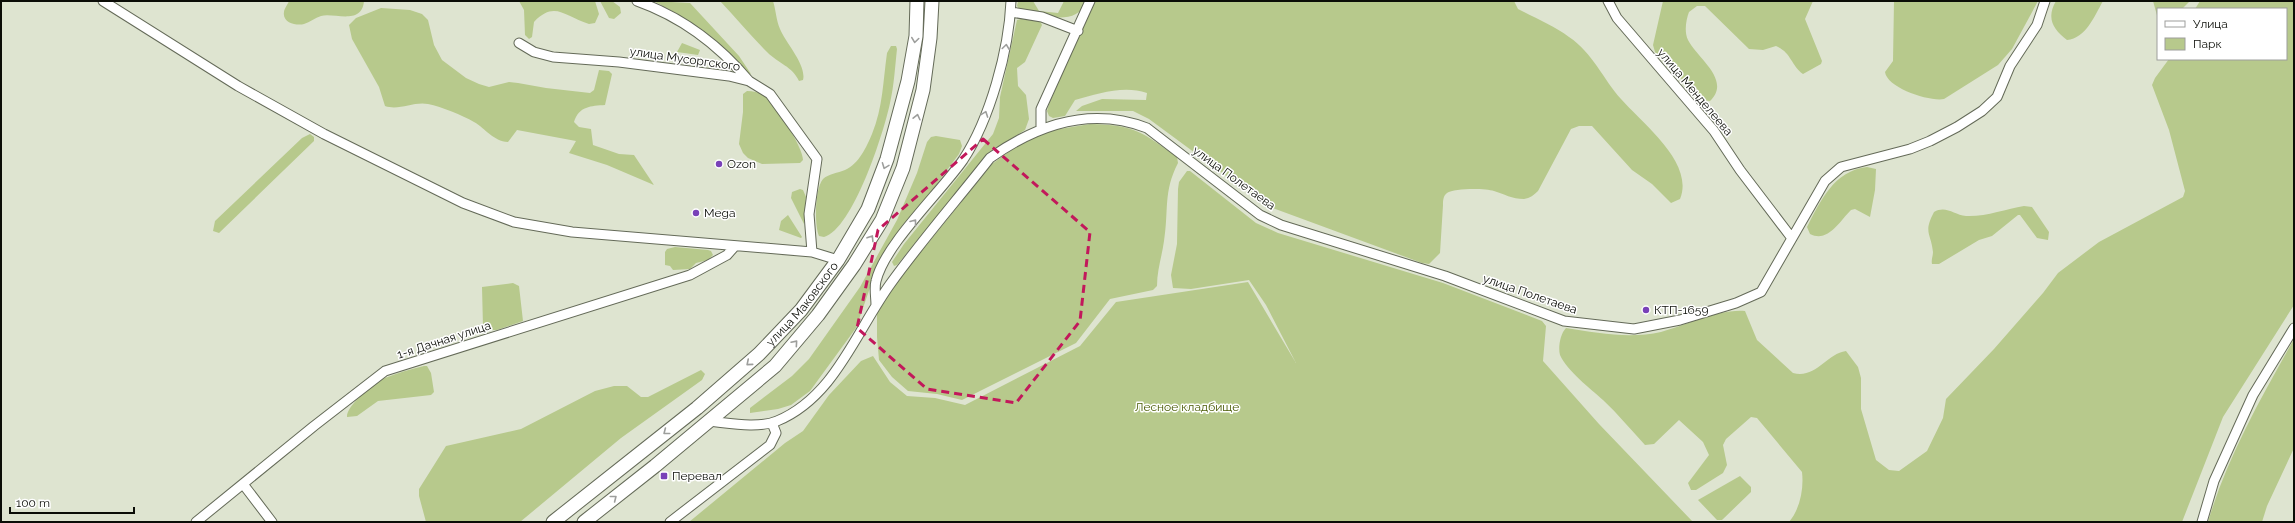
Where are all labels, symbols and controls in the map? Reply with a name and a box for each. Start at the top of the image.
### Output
legend [2157,8,2287,60]
text: Улица [2193,17,2228,31]
one-way arrow [911,37,920,43]
text: Парк [2193,37,2222,51]
street label: улица Мусоргского [629,44,741,74]
one-way arrow [1001,44,1010,50]
street label: улица Менделеева [1654,46,1736,138]
one-way arrow [980,111,988,118]
one-way arrow [912,114,920,120]
street label: улица Полетаева [1190,143,1278,213]
place label: Ozon [727,157,756,171]
marker: Ozon [714,159,724,169]
one-way arrow [881,163,889,170]
place label: Mega [704,206,735,220]
marker: Mega [691,208,701,218]
one-way arrow [909,219,916,226]
one-way arrow [866,235,874,242]
street label: улица Маковского [763,259,841,349]
street label: улица Полетаева [1481,271,1579,317]
place label: КТП-1659 [1654,303,1708,317]
marker: КТП-1659 [1641,305,1651,315]
street label: 1-я Дачная улица [395,318,493,362]
one-way arrow [790,340,797,348]
one-way arrow [746,359,754,366]
park label: Лесное кладбище [1135,400,1239,414]
one-way arrow [664,427,671,434]
place label: Перевал [672,469,722,483]
marker: Перевал [659,471,669,481]
scale bar [10,489,134,515]
text: 100 m [16,496,50,510]
one-way arrow [610,496,617,503]

